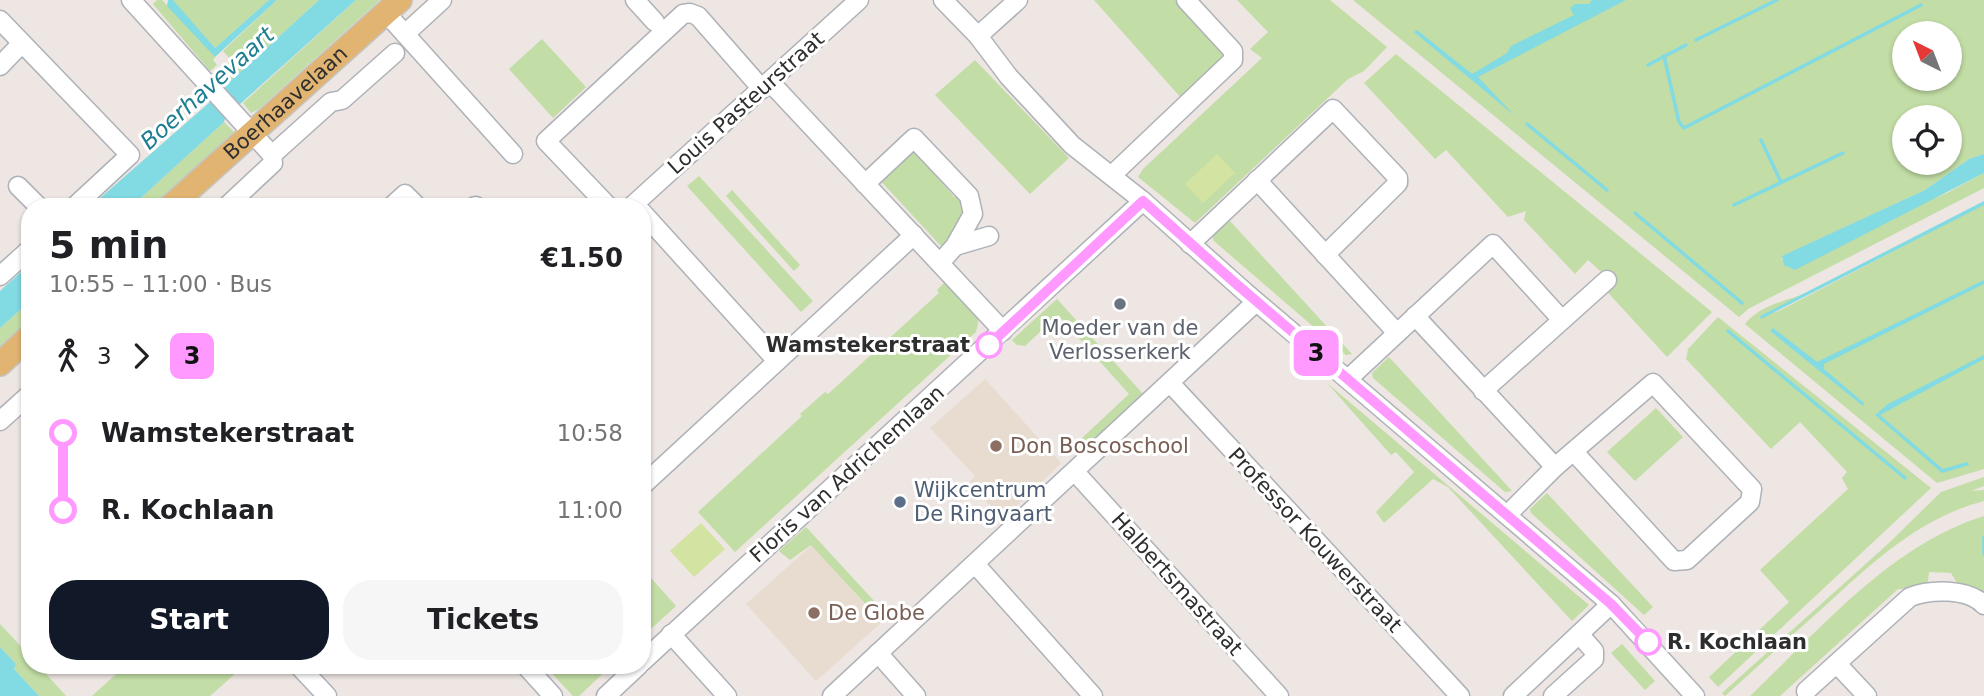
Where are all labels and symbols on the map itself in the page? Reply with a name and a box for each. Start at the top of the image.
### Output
water label: Boerhavevaart [135,21,280,155]
north arrow [1892,21,1962,91]
street label: Louis Pasteurstraat [663,27,829,179]
street label: Boerhaavelaan [219,41,352,165]
marker: Moeder van de Verlosserkerk [1112,296,1128,312]
place label: Moeder van de Verlosserkerk [1042,316,1198,364]
line badge: 3 [1293,330,1339,376]
marker: Wamstekerstraat [976,332,1002,358]
place label: Wamstekerstraat [765,333,970,357]
street label: Floris van Adrichemlaan [745,380,949,568]
place label: Don Boscoschool [1010,434,1189,458]
marker: Don Boscoschool [988,438,1004,454]
street label: Professor Kouwerstraat [1223,443,1407,637]
place label: Wijkcentrum De Ringvaart [914,478,1052,526]
marker: Wijkcentrum De Ringvaart [892,494,908,510]
street label: Halbertsmastraat [1107,508,1247,660]
place label: De Globe [828,601,925,625]
marker: De Globe [806,605,822,621]
marker: R. Kochlaan [1635,629,1661,655]
place label: R. Kochlaan [1667,630,1807,654]

